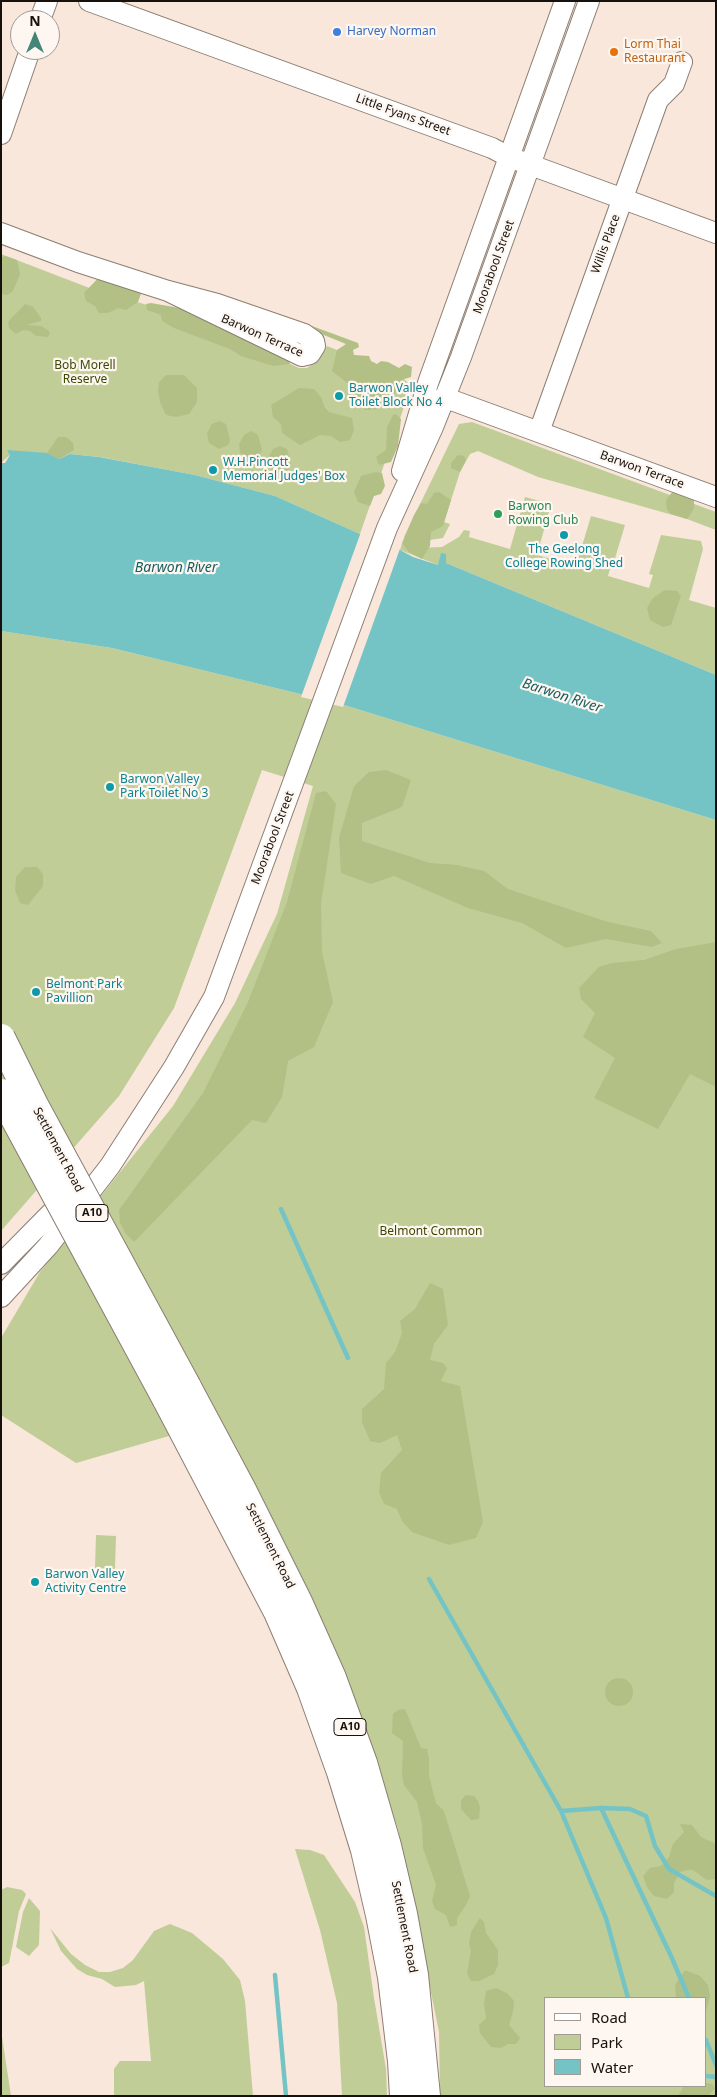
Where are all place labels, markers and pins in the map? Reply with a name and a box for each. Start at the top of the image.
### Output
place label: Harvey Norman [347,25,436,39]
marker: Harvey Norman [331,26,343,38]
place label: Lorm Thai Restaurant [624,38,686,66]
marker: Lorm Thai Restaurant [608,46,620,58]
place label: Barwon Valley Toilet Block No 4 [349,382,442,410]
marker: Barwon Valley Toilet Block No 4 [333,390,345,402]
place label: W.H.Pincott Memorial Judges' Box [223,456,345,484]
marker: W.H.Pincott Memorial Judges' Box [207,464,219,476]
place label: Barwon Rowing Club [508,500,578,528]
marker: Barwon Rowing Club [492,508,504,520]
marker: The Geelong College Rowing Shed [558,529,570,541]
place label: The Geelong College Rowing Shed [505,543,623,571]
place label: Barwon Valley Park Toilet No 3 [120,773,208,801]
marker: Barwon Valley Park Toilet No 3 [104,781,116,793]
place label: Belmont Park Pavillion [46,978,122,1006]
marker: Belmont Park Pavillion [30,986,42,998]
place label: Barwon Valley Activity Centre [45,1568,126,1596]
marker: Barwon Valley Activity Centre [29,1576,41,1588]

